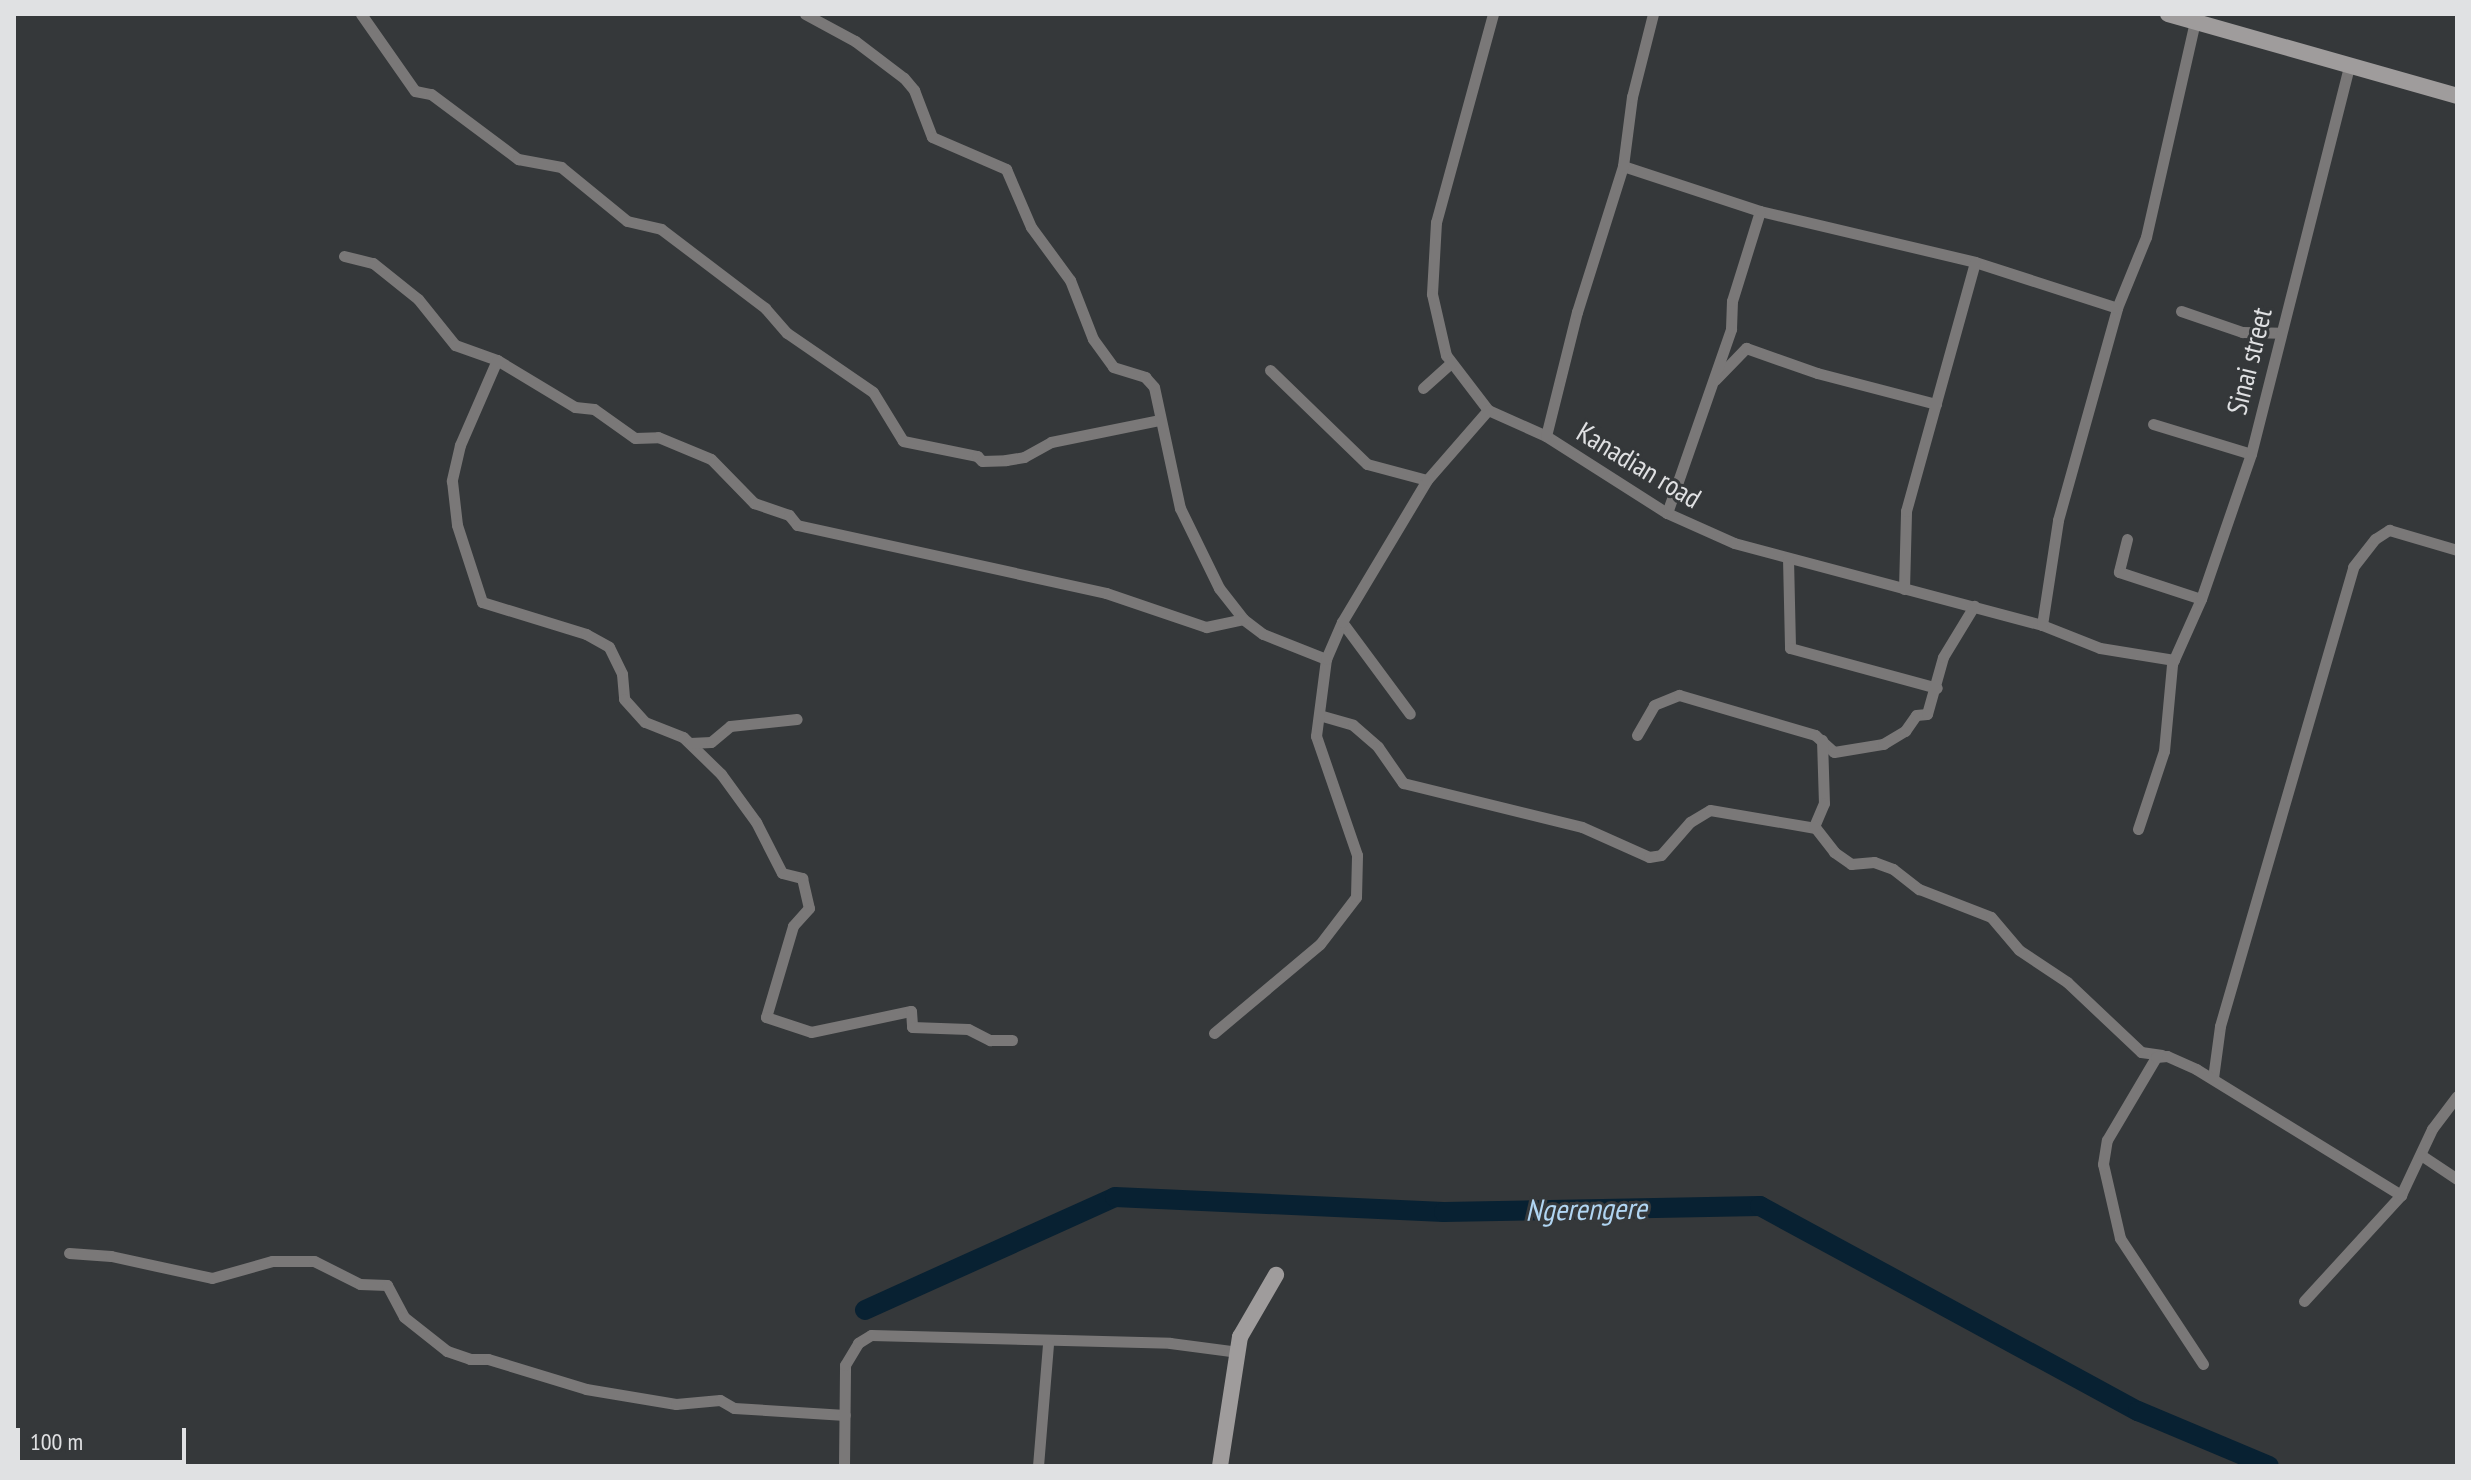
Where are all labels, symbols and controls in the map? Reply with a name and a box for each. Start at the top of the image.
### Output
street label: Sinai street [2220,304,2278,418]
street label: Kanadian road [1571,415,1707,515]
water label: Ngerengere [1525,1190,1647,1228]
scale bar [20,1412,190,1462]
text: 100 m [30,1426,83,1457]

